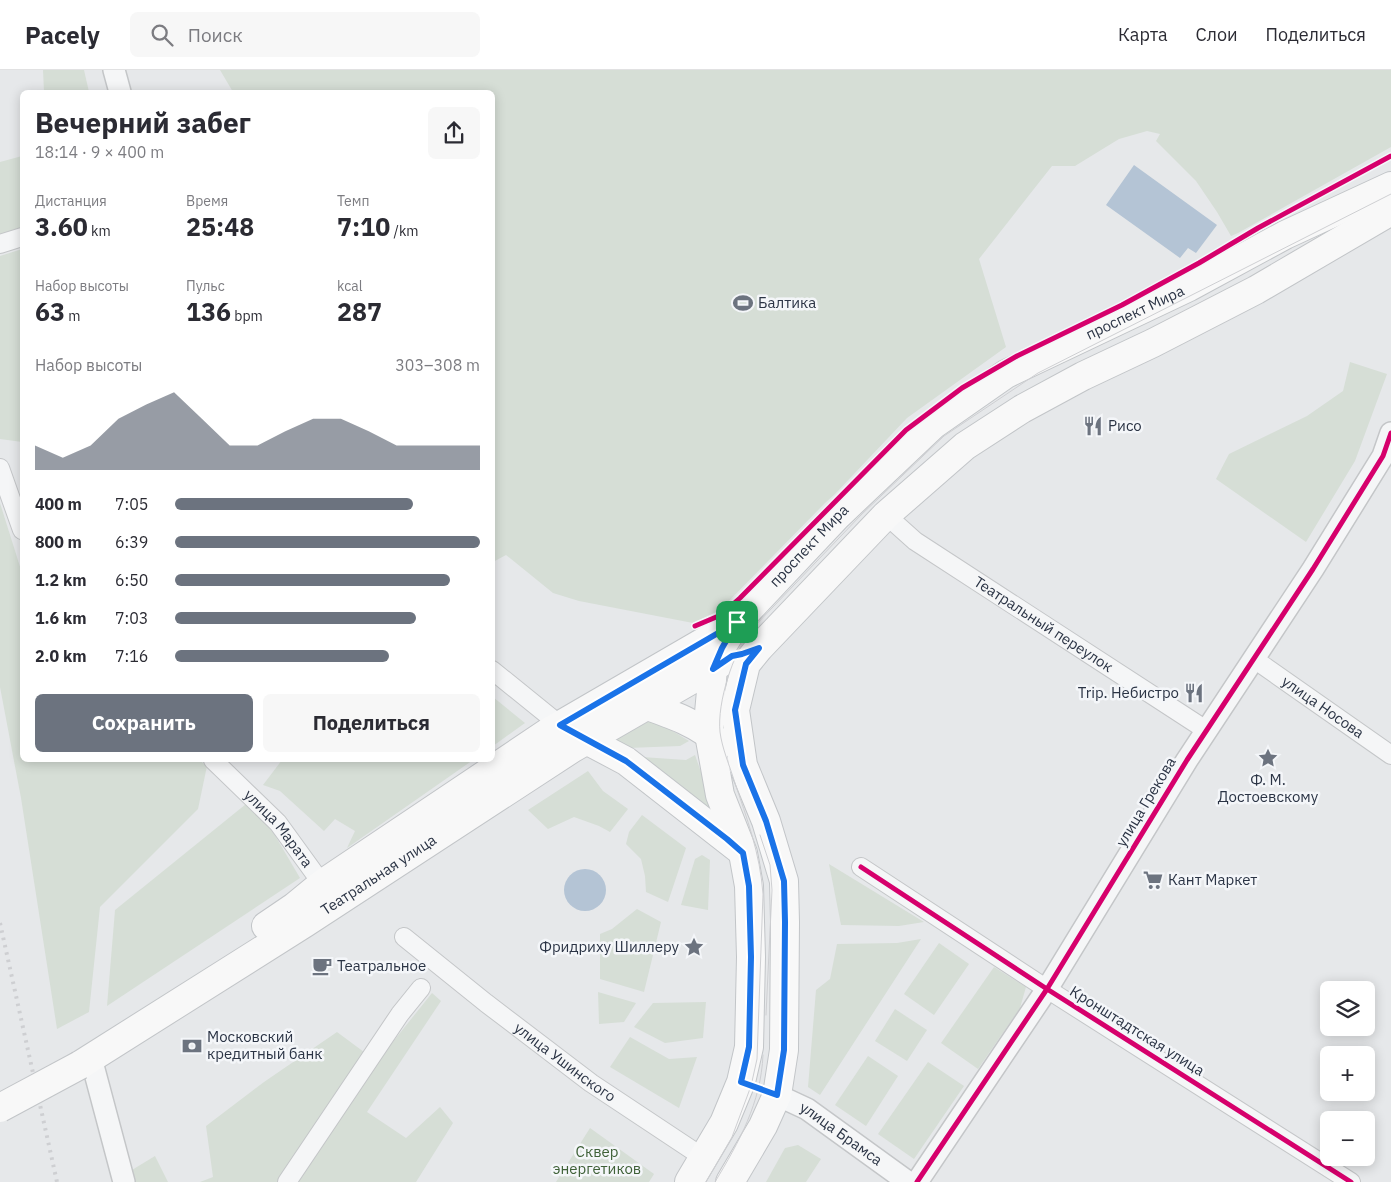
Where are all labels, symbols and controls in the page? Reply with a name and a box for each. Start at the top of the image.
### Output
search box [130,12,480,57]
text: Pacely [25,19,100,51]
icon: search [148,21,176,49]
text: Поиск [188,23,243,47]
text: Карта [1118,23,1168,46]
text: Слои [1196,23,1238,46]
text: Поделиться [1266,23,1366,46]
text: Вечерний забег [35,104,251,141]
button: share [428,107,480,159]
text: 18:14 · 9 × 400 m [35,142,164,162]
text: Дистанция [35,192,107,210]
text: Время [186,192,228,210]
text: Темп [337,192,370,210]
text: 3.60 [35,210,88,243]
text: 25:48 [186,210,254,243]
text: 7:10 [337,210,390,243]
text: km [88,222,111,240]
text: /km [390,222,419,240]
text: Набор высоты [35,277,129,295]
text: Пульс [186,277,225,295]
text: kcal [337,277,362,295]
street label: проспект Мира [1083,281,1187,344]
sports icon: Балтика [732,292,754,314]
place label: Балтика [758,293,816,312]
text: 63 [35,295,65,328]
text: 136 [186,295,231,328]
text: 287 [337,295,382,328]
text: m [65,307,81,325]
text: bpm [231,307,263,325]
text: Набор высоты [35,355,142,375]
text: 303–308 m [395,355,480,375]
restaurant icon: Рисо [1082,415,1104,437]
place label: Рисо [1108,416,1142,435]
text: 400 m [35,494,82,514]
text: 7:05 [115,494,148,514]
street label: проспект Мира [765,500,852,591]
text: 800 m [35,532,82,552]
text: 6:39 [115,532,148,552]
text: 1.2 km [35,570,86,590]
text: 6:50 [115,570,148,590]
street label: Театральный переулок [970,572,1117,676]
pin [716,601,758,643]
text: 1.6 km [35,608,86,628]
text: 7:03 [115,608,148,628]
icon: arrive [723,608,751,636]
text: 2.0 km [35,646,86,666]
text: 7:16 [115,646,148,666]
street label: улица Носова [1278,671,1368,742]
restaurant icon: Trip. Небистро [1183,682,1205,704]
place label: Trip. Небистро [1078,683,1179,702]
button: Сохранить [35,694,253,752]
button: Поделиться [263,694,480,752]
place icon: Ф. М. Достоевскому [1257,747,1279,769]
street label: улица Грекова [1111,753,1180,850]
place label: Ф. М. Достоевскому [1218,770,1319,806]
street label: улица Марата [240,785,317,871]
street label: Театральная улица [317,830,440,919]
supermarket icon: Кант Маркет [1142,869,1164,891]
place label: Кант Маркет [1168,870,1257,889]
place icon: Фридриху Шиллеру [683,936,705,958]
place label: Фридриху Шиллеру [539,937,680,956]
cafe icon: Театральное [311,955,333,977]
place label: Театральное [337,956,426,975]
street label: Кронштадтская улица [1066,981,1208,1080]
map controls [1320,981,1375,1166]
button: layers [1320,981,1375,1036]
street label: улица Ушинского [511,1018,620,1106]
place label: Московский кредитный банк [207,1027,323,1063]
bank icon: Московский кредитный банк [181,1035,203,1057]
button: + [1320,1046,1375,1101]
street label: улица Брамса [797,1097,886,1169]
button: − [1320,1111,1375,1166]
park label: Сквер энергетиков [553,1142,641,1178]

